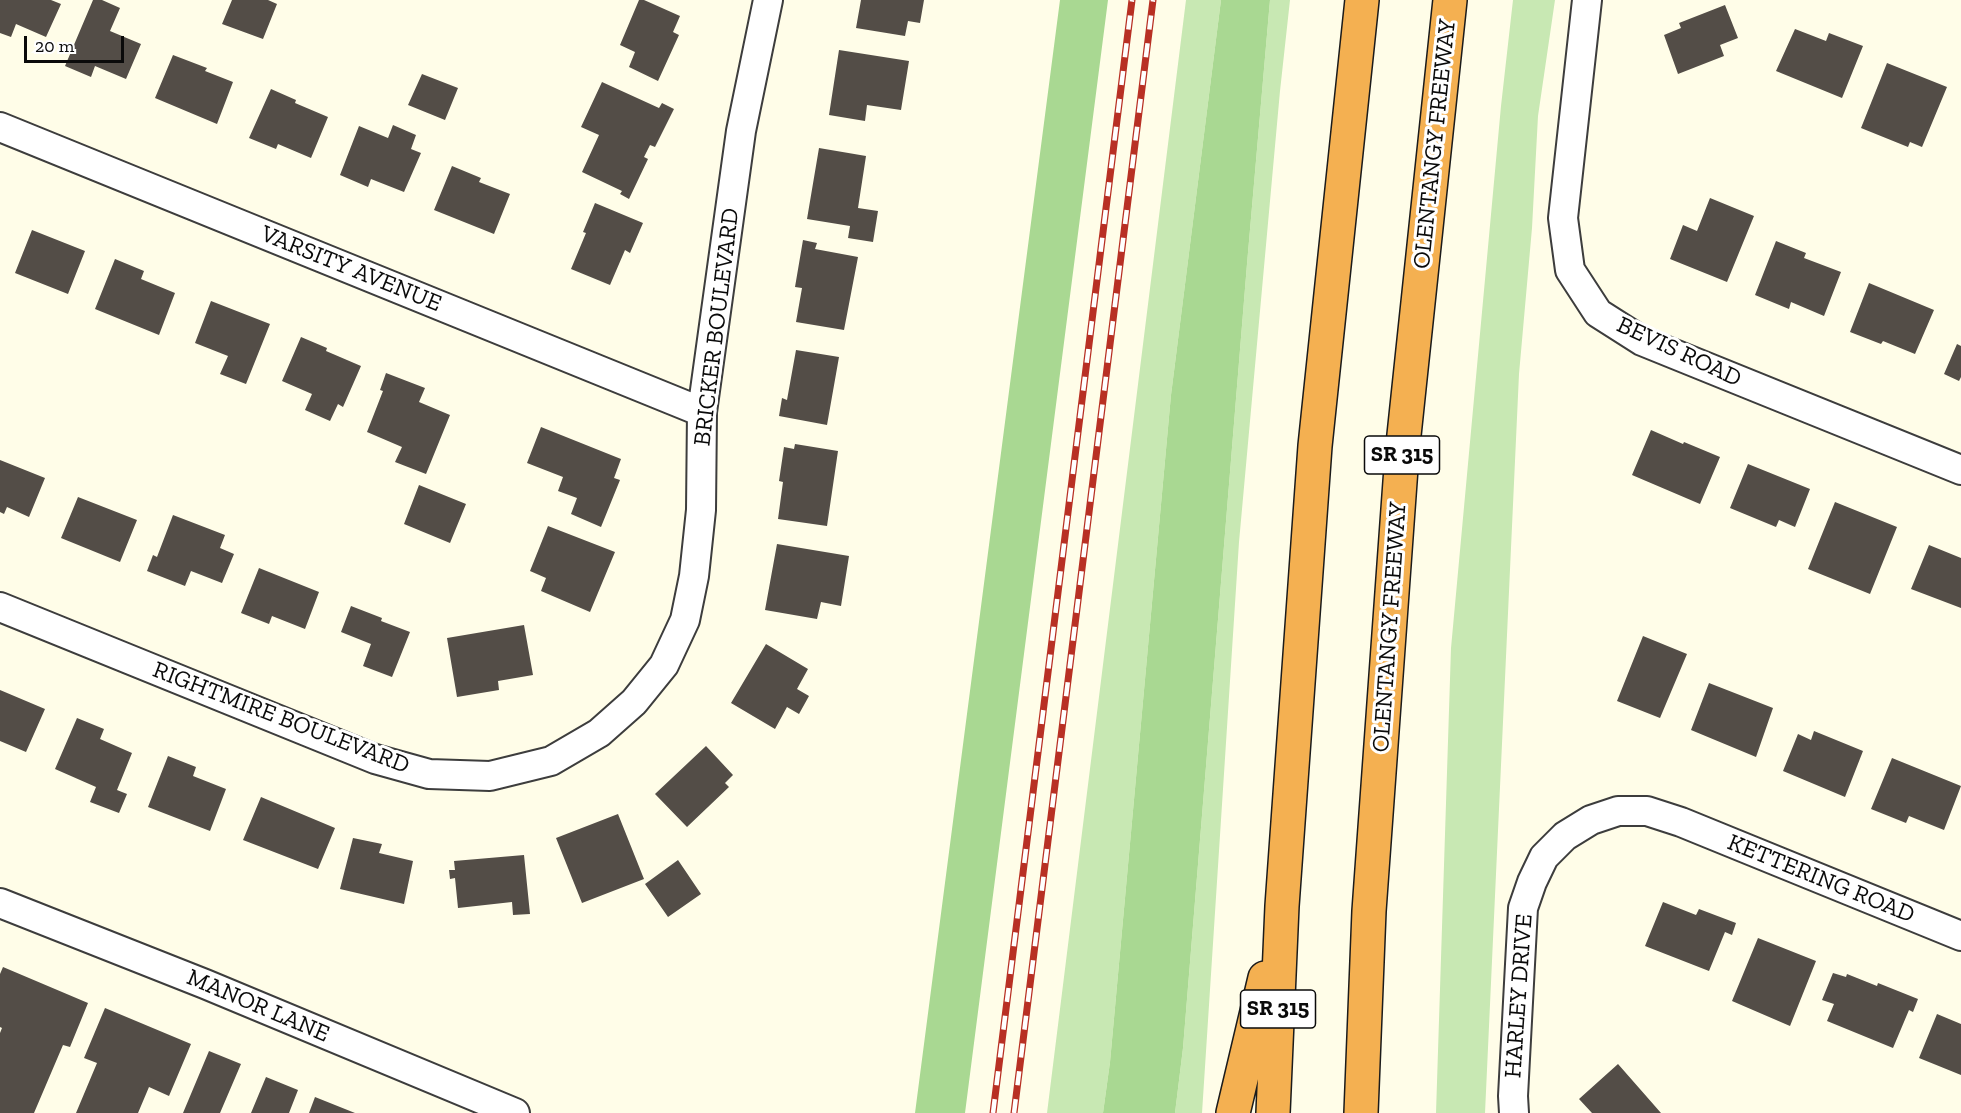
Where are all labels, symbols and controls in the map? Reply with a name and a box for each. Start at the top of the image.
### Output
street label: OLENTANGY FREEWAY [1408,18,1462,270]
scale bar [27,24,128,62]
text: 20 m [35,35,74,57]
street label: BRICKER BOULEVARD [688,206,746,448]
street label: VARSITY AVENUE [256,220,446,318]
street label: BEVIS ROAD [1612,311,1746,393]
road number: SR 315 [1364,436,1440,474]
street label: OLENTANGY FREEWAY [1367,501,1413,753]
street label: RIGHTMIRE BOULEVARD [149,656,413,780]
street label: KETTERING ROAD [1723,828,1919,930]
street label: HARLEY DRIVE [1499,913,1539,1079]
street label: MANOR LANE [182,963,334,1049]
road number: SR 315 [1240,990,1316,1028]

